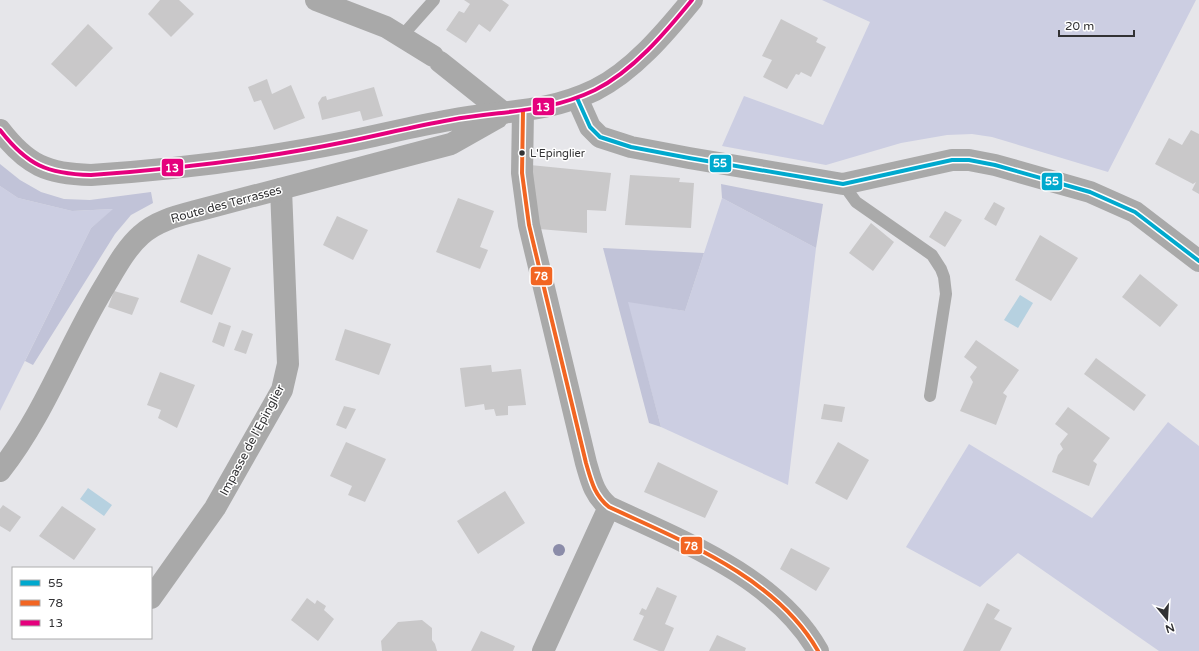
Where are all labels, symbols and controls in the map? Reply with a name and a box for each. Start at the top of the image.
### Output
scale bar [1059,12,1134,38]
text: 20 m [1065,19,1094,33]
line badge: 13 [532,97,555,116]
text: 13 [536,101,550,114]
place label: L'Epinglier [530,147,586,160]
marker: L'Epinglier [517,148,527,158]
line badge: 55 [709,154,732,173]
text: 55 [713,157,727,170]
line badge: 13 [161,158,184,177]
text: 13 [165,162,179,175]
line badge: 55 [1041,172,1063,191]
text: 55 [1045,175,1059,188]
street label: Route des Terrasses [169,182,283,226]
line badge: 78 [530,266,553,286]
text: 78 [534,270,548,283]
street label: Impasse de l'Epinglier [217,382,287,498]
line badge: 78 [680,536,703,555]
text: 78 [684,540,698,553]
legend [12,567,152,639]
text: 55 [48,576,63,590]
text: 78 [48,596,63,610]
north arrow [1147,599,1187,639]
text: 13 [48,616,63,630]
text: N [1164,620,1176,636]

